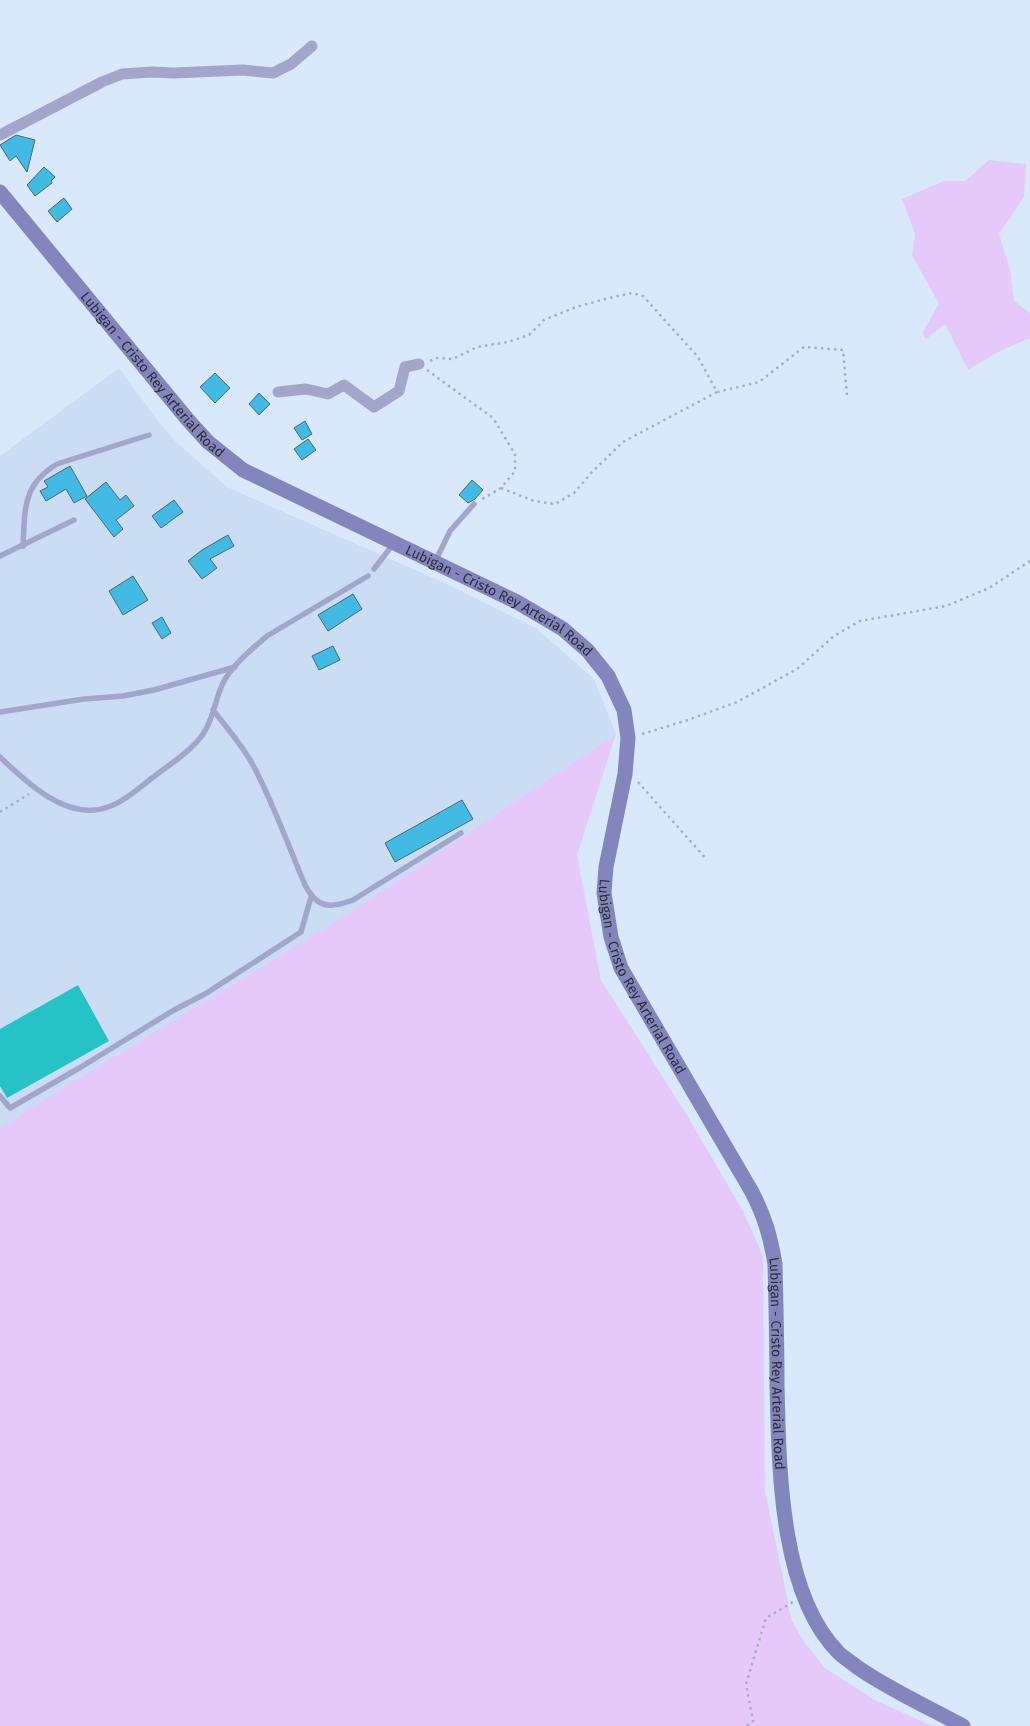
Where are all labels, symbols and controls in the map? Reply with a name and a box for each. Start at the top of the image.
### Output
street label: Lubigan - Cristo Rey Arterial Road [77,288,228,461]
street label: Lubigan - Cristo Rey Arterial Road [403,541,596,660]
street label: Lubigan - Cristo Rey Arterial Road [595,878,690,1077]
street label: Lubigan - Cristo Rey Arterial Road [765,1256,789,1470]

